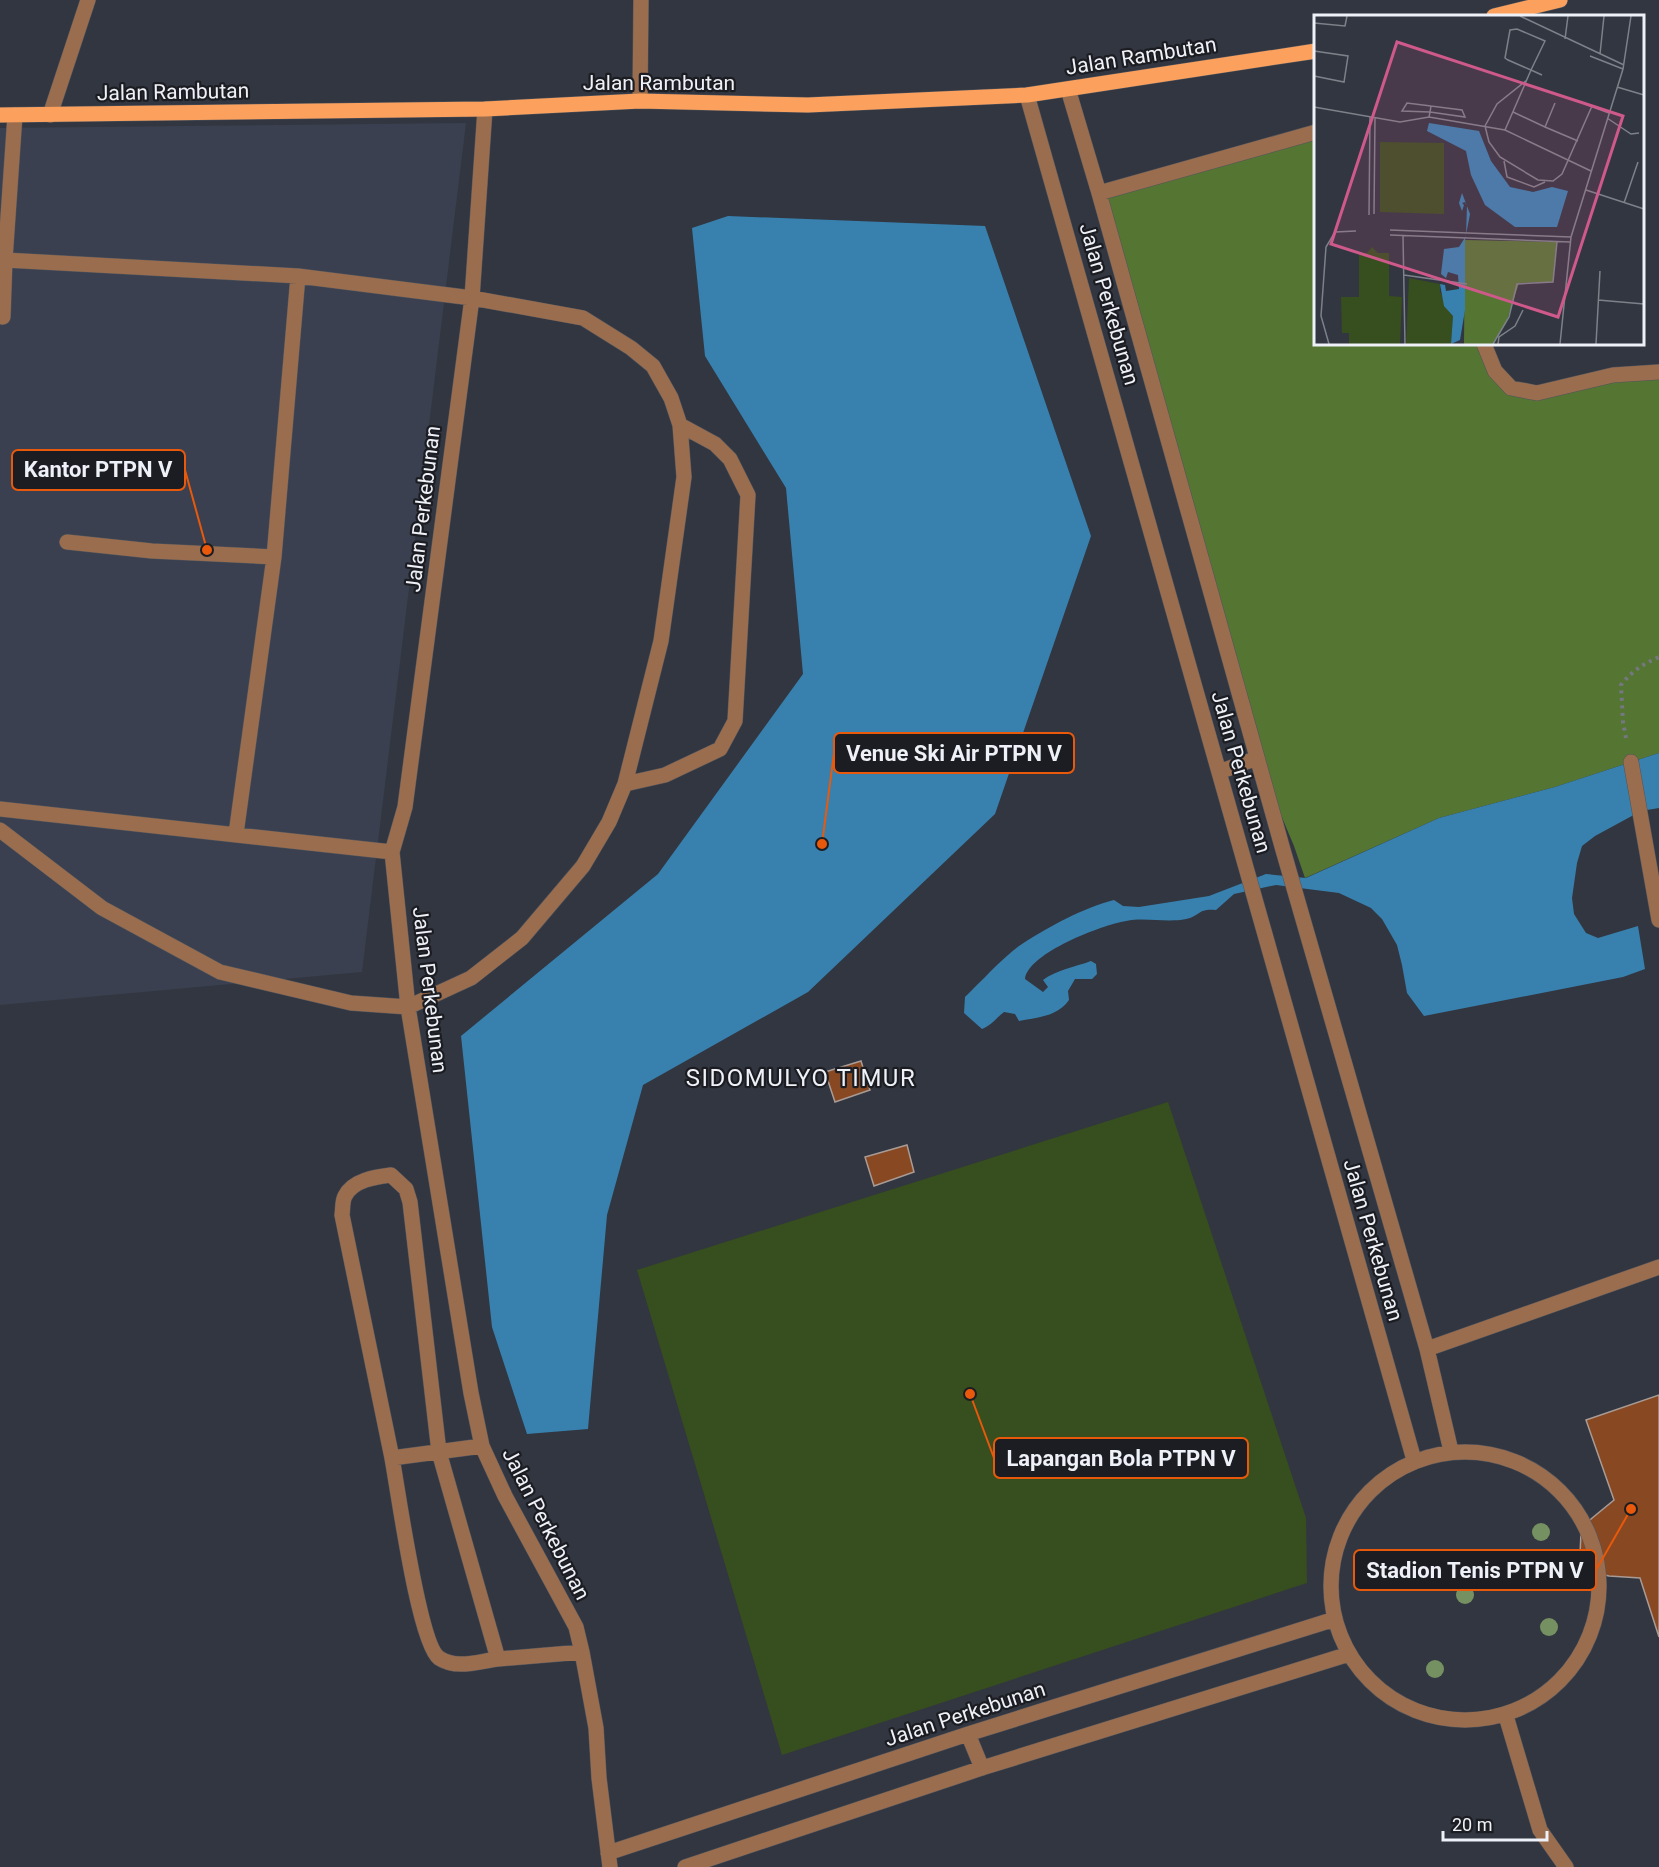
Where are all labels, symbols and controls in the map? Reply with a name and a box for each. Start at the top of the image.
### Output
inset map [1314,15,1644,345]
street label: Jalan Rambutan [1064,32,1218,80]
street label: Jalan Rambutan [583,71,735,95]
street label: Jalan Rambutan [97,79,249,105]
street label: Jalan Perkebunan [1074,220,1144,388]
street label: Jalan Perkebunan [401,425,445,593]
callout: Kantor PTPN V [12,450,185,490]
text: Kantor PTPN V [24,457,173,482]
street label: Jalan Perkebunan [1206,688,1276,856]
callout: Venue Ski Air PTPN V [834,733,1074,773]
text: Venue Ski Air PTPN V [846,741,1063,766]
street label: Jalan Perkebunan [408,906,452,1074]
district label: SIDOMULYO TIMUR [686,1064,916,1092]
street label: Jalan Perkebunan [1338,1156,1408,1324]
callout: Lapangan Bola PTPN V [994,1438,1248,1478]
street label: Jalan Perkebunan [497,1444,595,1604]
text: Lapangan Bola PTPN V [1006,1446,1236,1471]
callout: Stadion Tenis PTPN V [1354,1550,1596,1590]
text: Stadion Tenis PTPN V [1366,1558,1584,1583]
street label: Jalan Perkebunan [882,1677,1048,1751]
scale bar [1443,1804,1546,1842]
text: 20 m [1452,1814,1492,1835]

